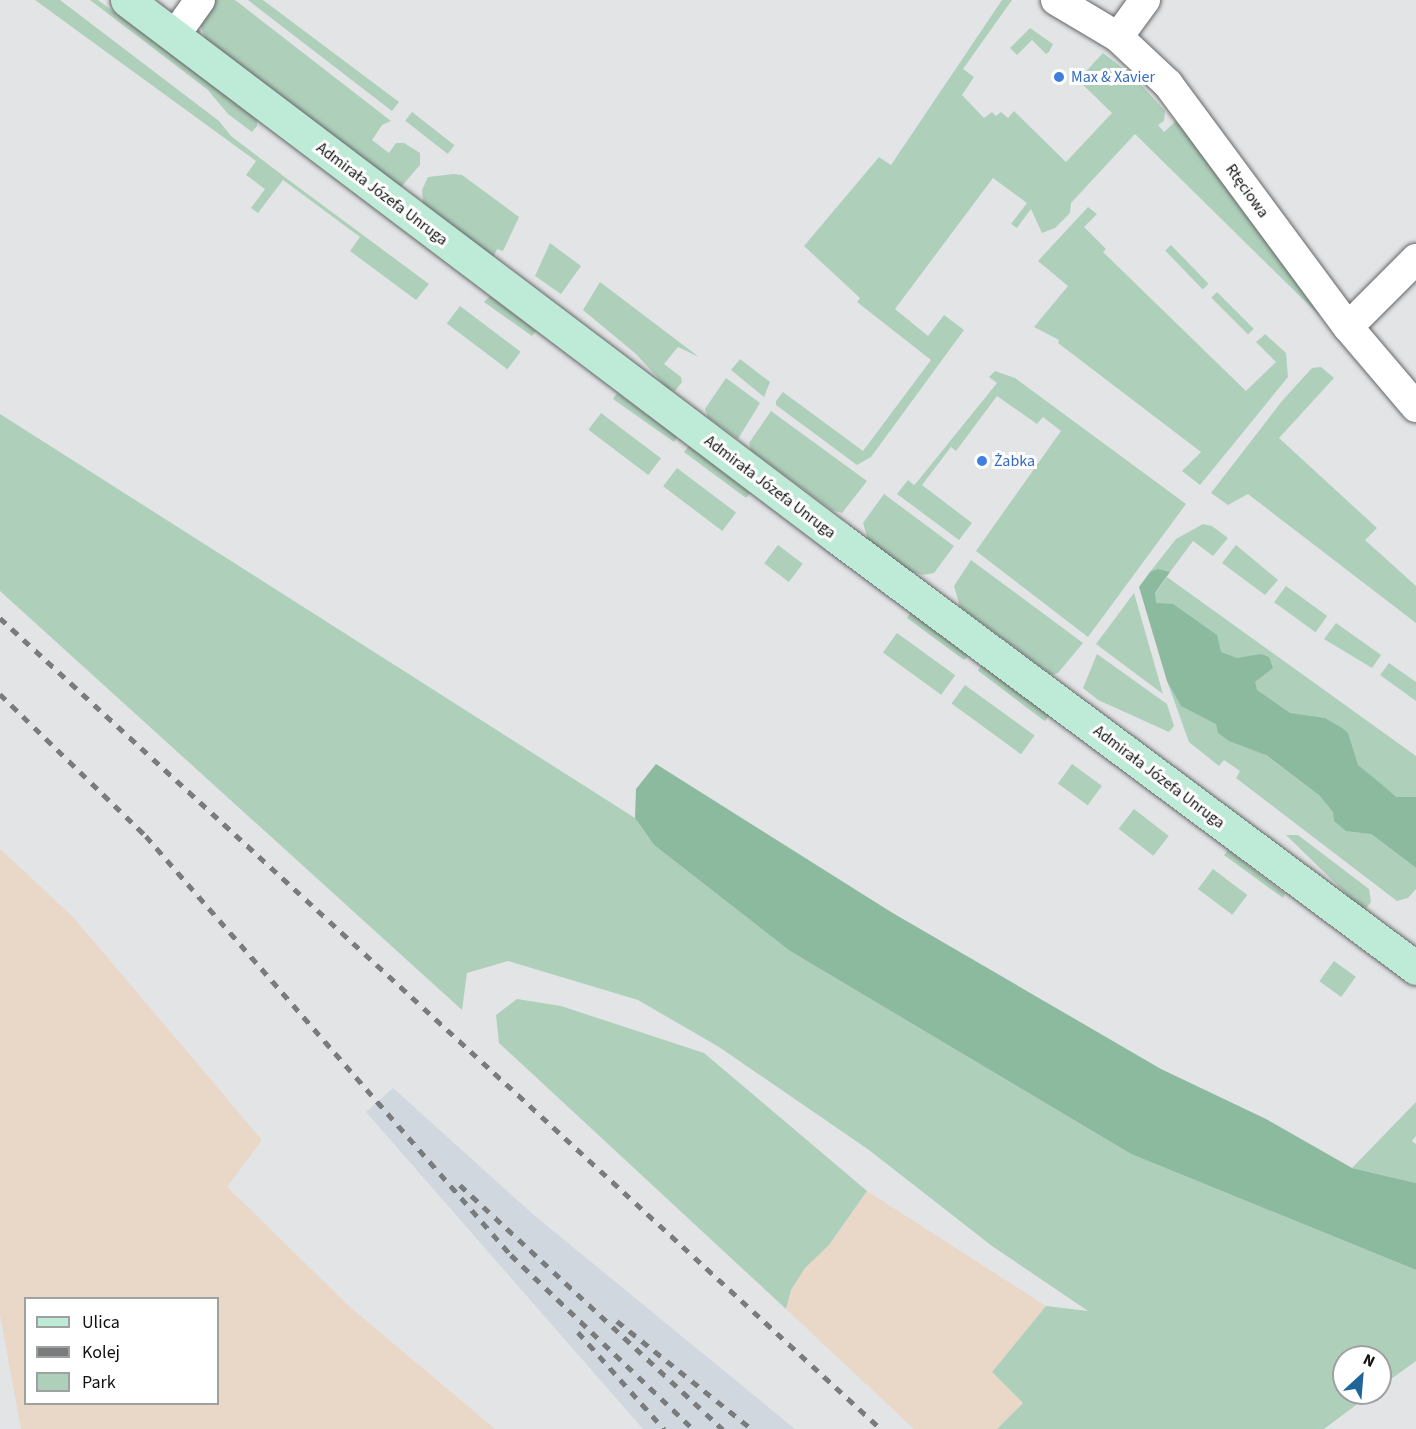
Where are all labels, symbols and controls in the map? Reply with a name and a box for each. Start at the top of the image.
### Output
place label: Max & Xavier [1071,67,1155,87]
marker: Max & Xavier [1052,70,1066,84]
street label: Admirała Józefa Unruga [312,138,452,250]
street label: Rtęciowa [1221,160,1273,222]
street label: Admirała Józefa Unruga [700,431,840,543]
place label: Żabka [994,451,1035,471]
marker: Żabka [975,454,989,468]
street label: Admirała Józefa Unruga [1089,721,1229,833]
legend [24,1297,219,1405]
text: Ulica [82,1310,120,1335]
text: Kolej [82,1340,120,1365]
north arrow [1332,1345,1392,1405]
text: N [1359,1348,1379,1373]
text: Park [82,1370,116,1395]

